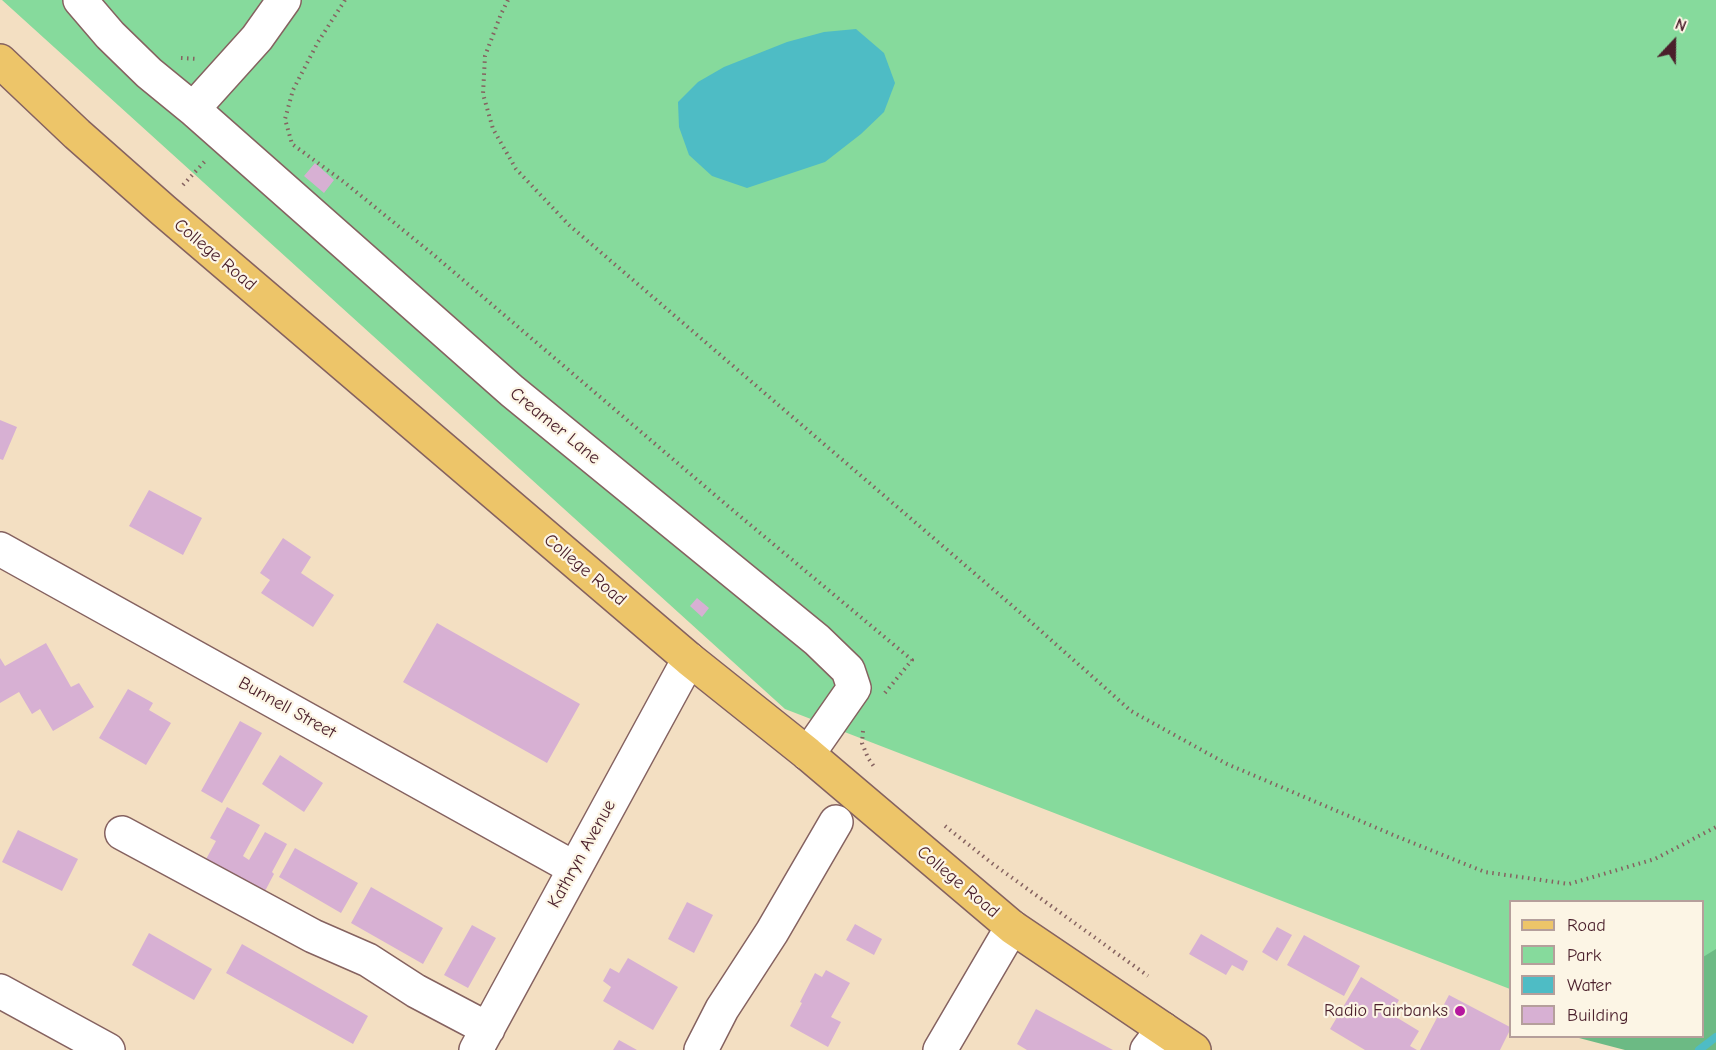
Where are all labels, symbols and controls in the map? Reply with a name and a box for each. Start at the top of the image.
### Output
north arrow [1644,12,1704,72]
text: N [1673,15,1689,36]
street label: College Road [169,214,261,296]
street label: Creamer Lane [505,383,605,469]
street label: College Road [539,529,631,611]
street label: Bunnell Street [234,672,340,744]
street label: Kathryn Avenue [543,796,621,912]
street label: College Road [912,841,1004,923]
legend [1509,900,1704,1038]
text: Road [1567,915,1606,936]
text: Park [1567,945,1601,966]
text: Water [1567,975,1611,996]
place label: Radio Fairbanks [1324,1000,1448,1022]
marker: Radio Fairbanks [1453,1004,1467,1018]
text: Building [1567,1005,1629,1026]

